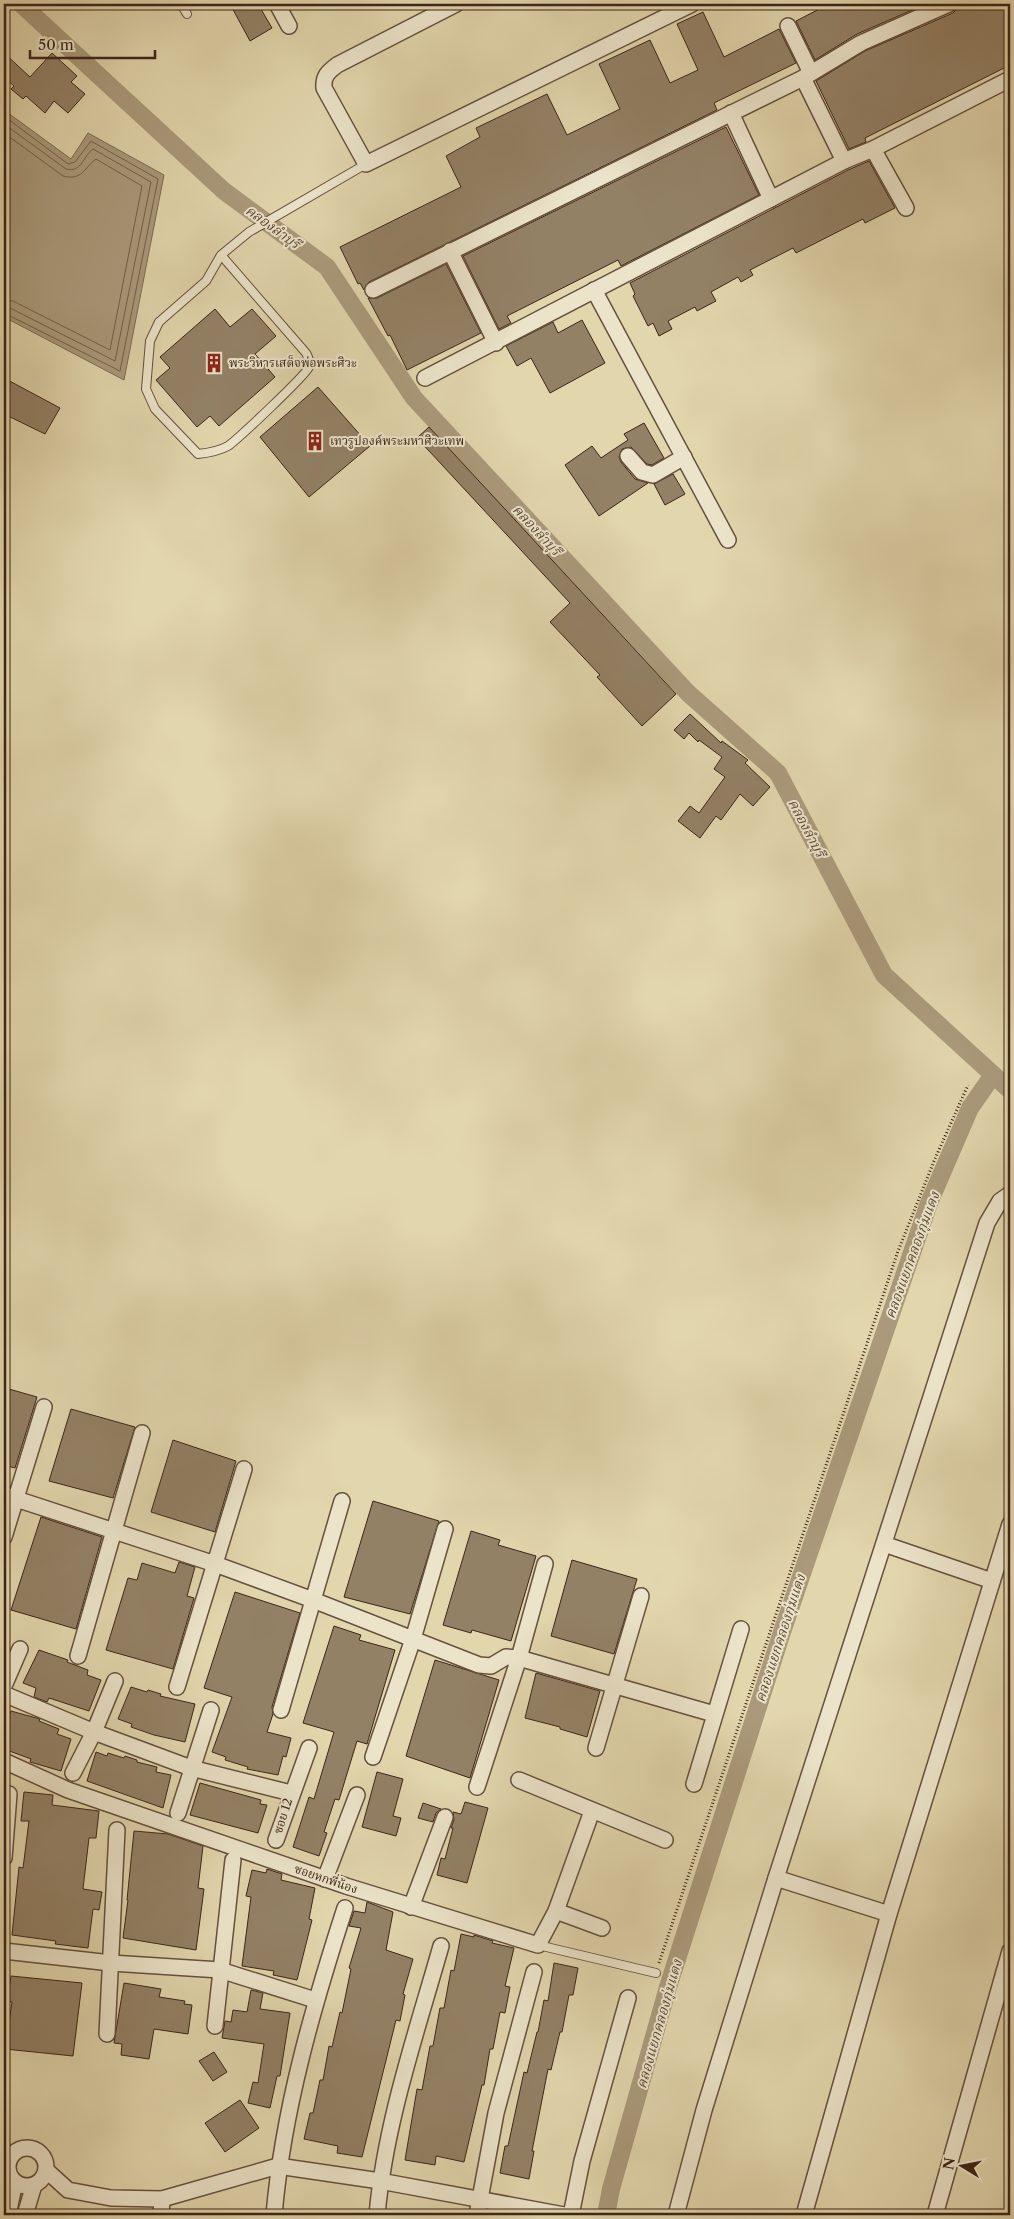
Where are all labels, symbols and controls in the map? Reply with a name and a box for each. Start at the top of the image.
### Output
scale bar [30,28,155,60]
text: 50 m [38,35,74,54]
water label: คลองลำบุรี [241,201,306,255]
building icon: พระวิหารเสด็จพ่อพระศิวะ [203,352,225,374]
place label: พระวิหารเสด็จพ่อพระศิวะ [229,355,357,370]
building icon: เทวรูปองค์พระมหาศิวะเทพ [304,430,326,452]
place label: เทวรูปองค์พระมหาศิวะเทพ [330,433,464,449]
water label: คลองลำบุรี [508,501,567,562]
water label: คลองลำบุรี [783,796,831,863]
water label: คลองแยกคลองกุ่มแดง [881,1188,945,1321]
water label: คลองแยกคลองกุ่มแดง [751,1571,810,1705]
street label: ซอย 12 [270,1796,295,1836]
street label: ซอยหกพี่น้อง [293,1860,360,1896]
water label: คลองแยกคลองกุ่มแดง [632,1956,687,2091]
north arrow [936,2142,986,2192]
text: N [939,2156,959,2171]

